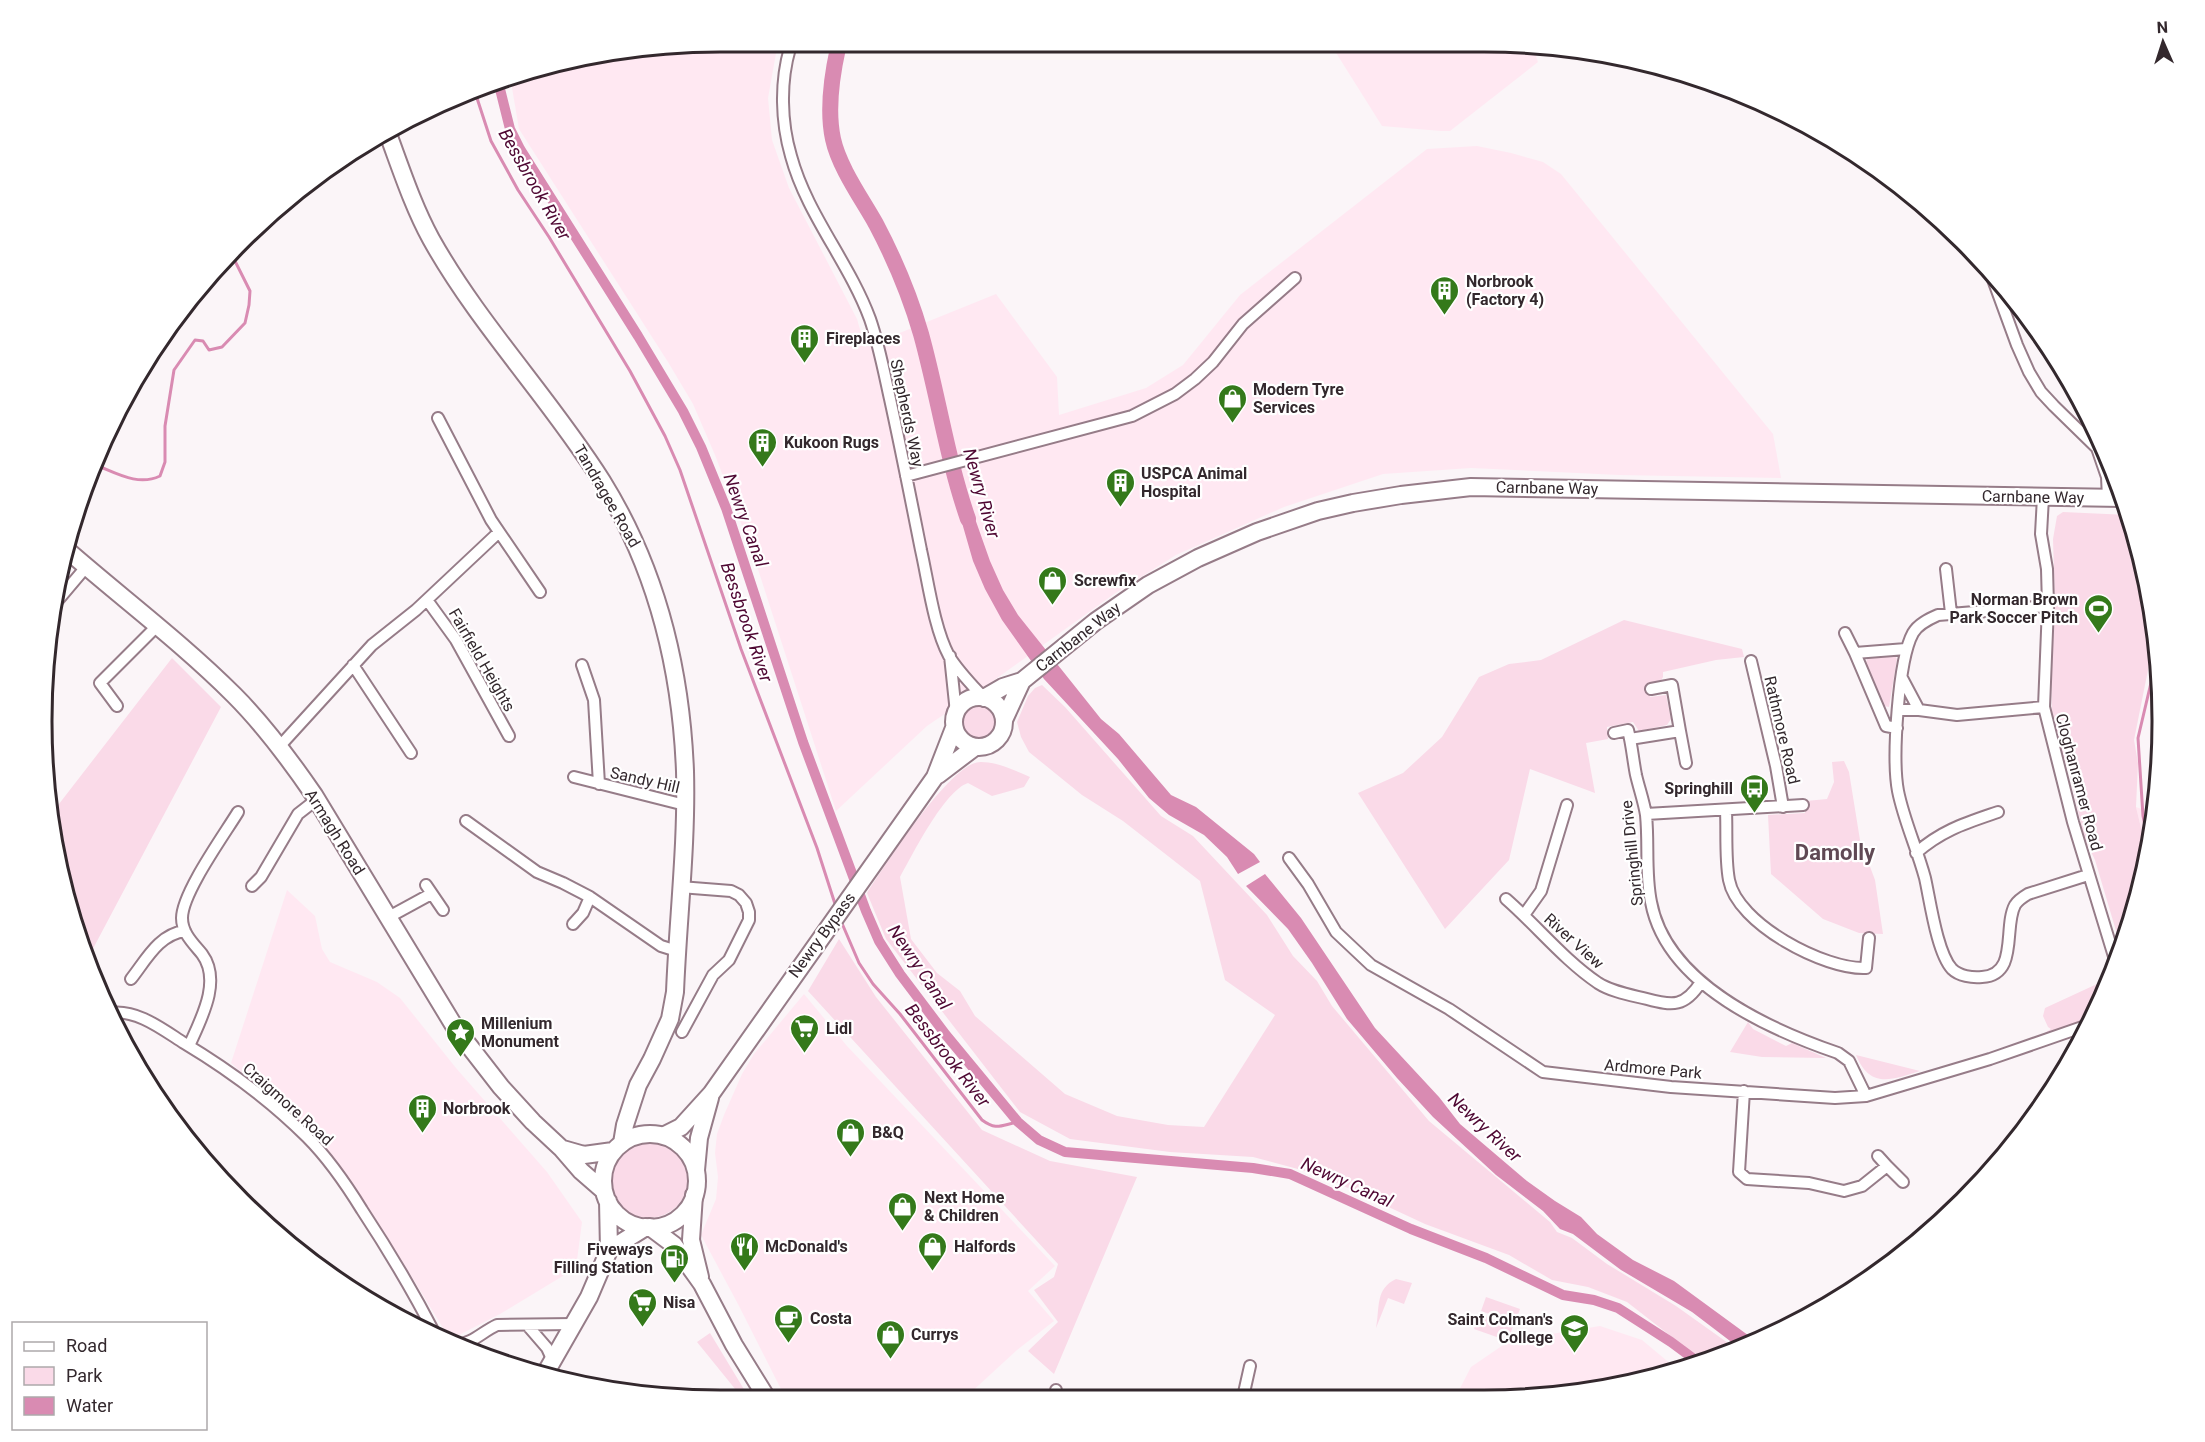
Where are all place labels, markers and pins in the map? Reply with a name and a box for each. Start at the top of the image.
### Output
place label: Norbrook (Factory 4) [1466,272,1544,309]
building icon: Norbrook (Factory 4) [1429,274,1461,316]
building icon: Fireplaces [789,322,821,364]
place label: Fireplaces [826,329,900,348]
place label: Modern Tyre Services [1253,380,1344,417]
shop icon: Modern Tyre Services [1216,382,1248,424]
building icon: Kukoon Rugs [747,426,779,468]
place label: Kukoon Rugs [784,433,879,452]
place label: USPCA Animal Hospital [1141,464,1247,501]
building icon: USPCA Animal Hospital [1104,466,1136,508]
shop icon: Screwfix [1037,564,1069,606]
place label: Screwfix [1074,571,1137,590]
place label: Norman Brown Park Soccer Pitch [1950,590,2078,627]
sports icon: Norman Brown Park Soccer Pitch [2083,592,2115,634]
bus stop icon: Springhill [1738,772,1770,814]
place label: Springhill [1664,779,1733,798]
supermarket icon: Lidl [789,1012,821,1054]
place label: Millenium Monument [481,1014,559,1051]
place icon: Millenium Monument [444,1016,476,1058]
place label: Lidl [826,1019,852,1038]
building icon: Norbrook [406,1092,438,1134]
place label: Norbrook [443,1099,511,1118]
shop icon: B&Q [835,1116,867,1158]
place label: B&Q [872,1123,904,1142]
place label: Next Home & Children [924,1188,1005,1225]
shop icon: Next Home & Children [887,1190,919,1232]
restaurant icon: McDonald's [728,1230,760,1272]
shop icon: Halfords [917,1230,949,1272]
place label: McDonald's [765,1237,848,1256]
place label: Halfords [954,1237,1016,1256]
place label: Fiveways Filling Station [554,1240,653,1277]
fuel station icon: Fiveways Filling Station [658,1242,690,1284]
supermarket icon: Nisa [626,1286,658,1328]
place label: Nisa [663,1293,696,1312]
cafe icon: Costa [773,1302,805,1344]
place label: Costa [810,1309,852,1328]
place label: Saint Colman's College [1447,1310,1553,1347]
school or university icon: Saint Colman's College [1558,1312,1590,1354]
shop icon: Currys [874,1318,906,1360]
place label: Currys [911,1325,959,1344]

